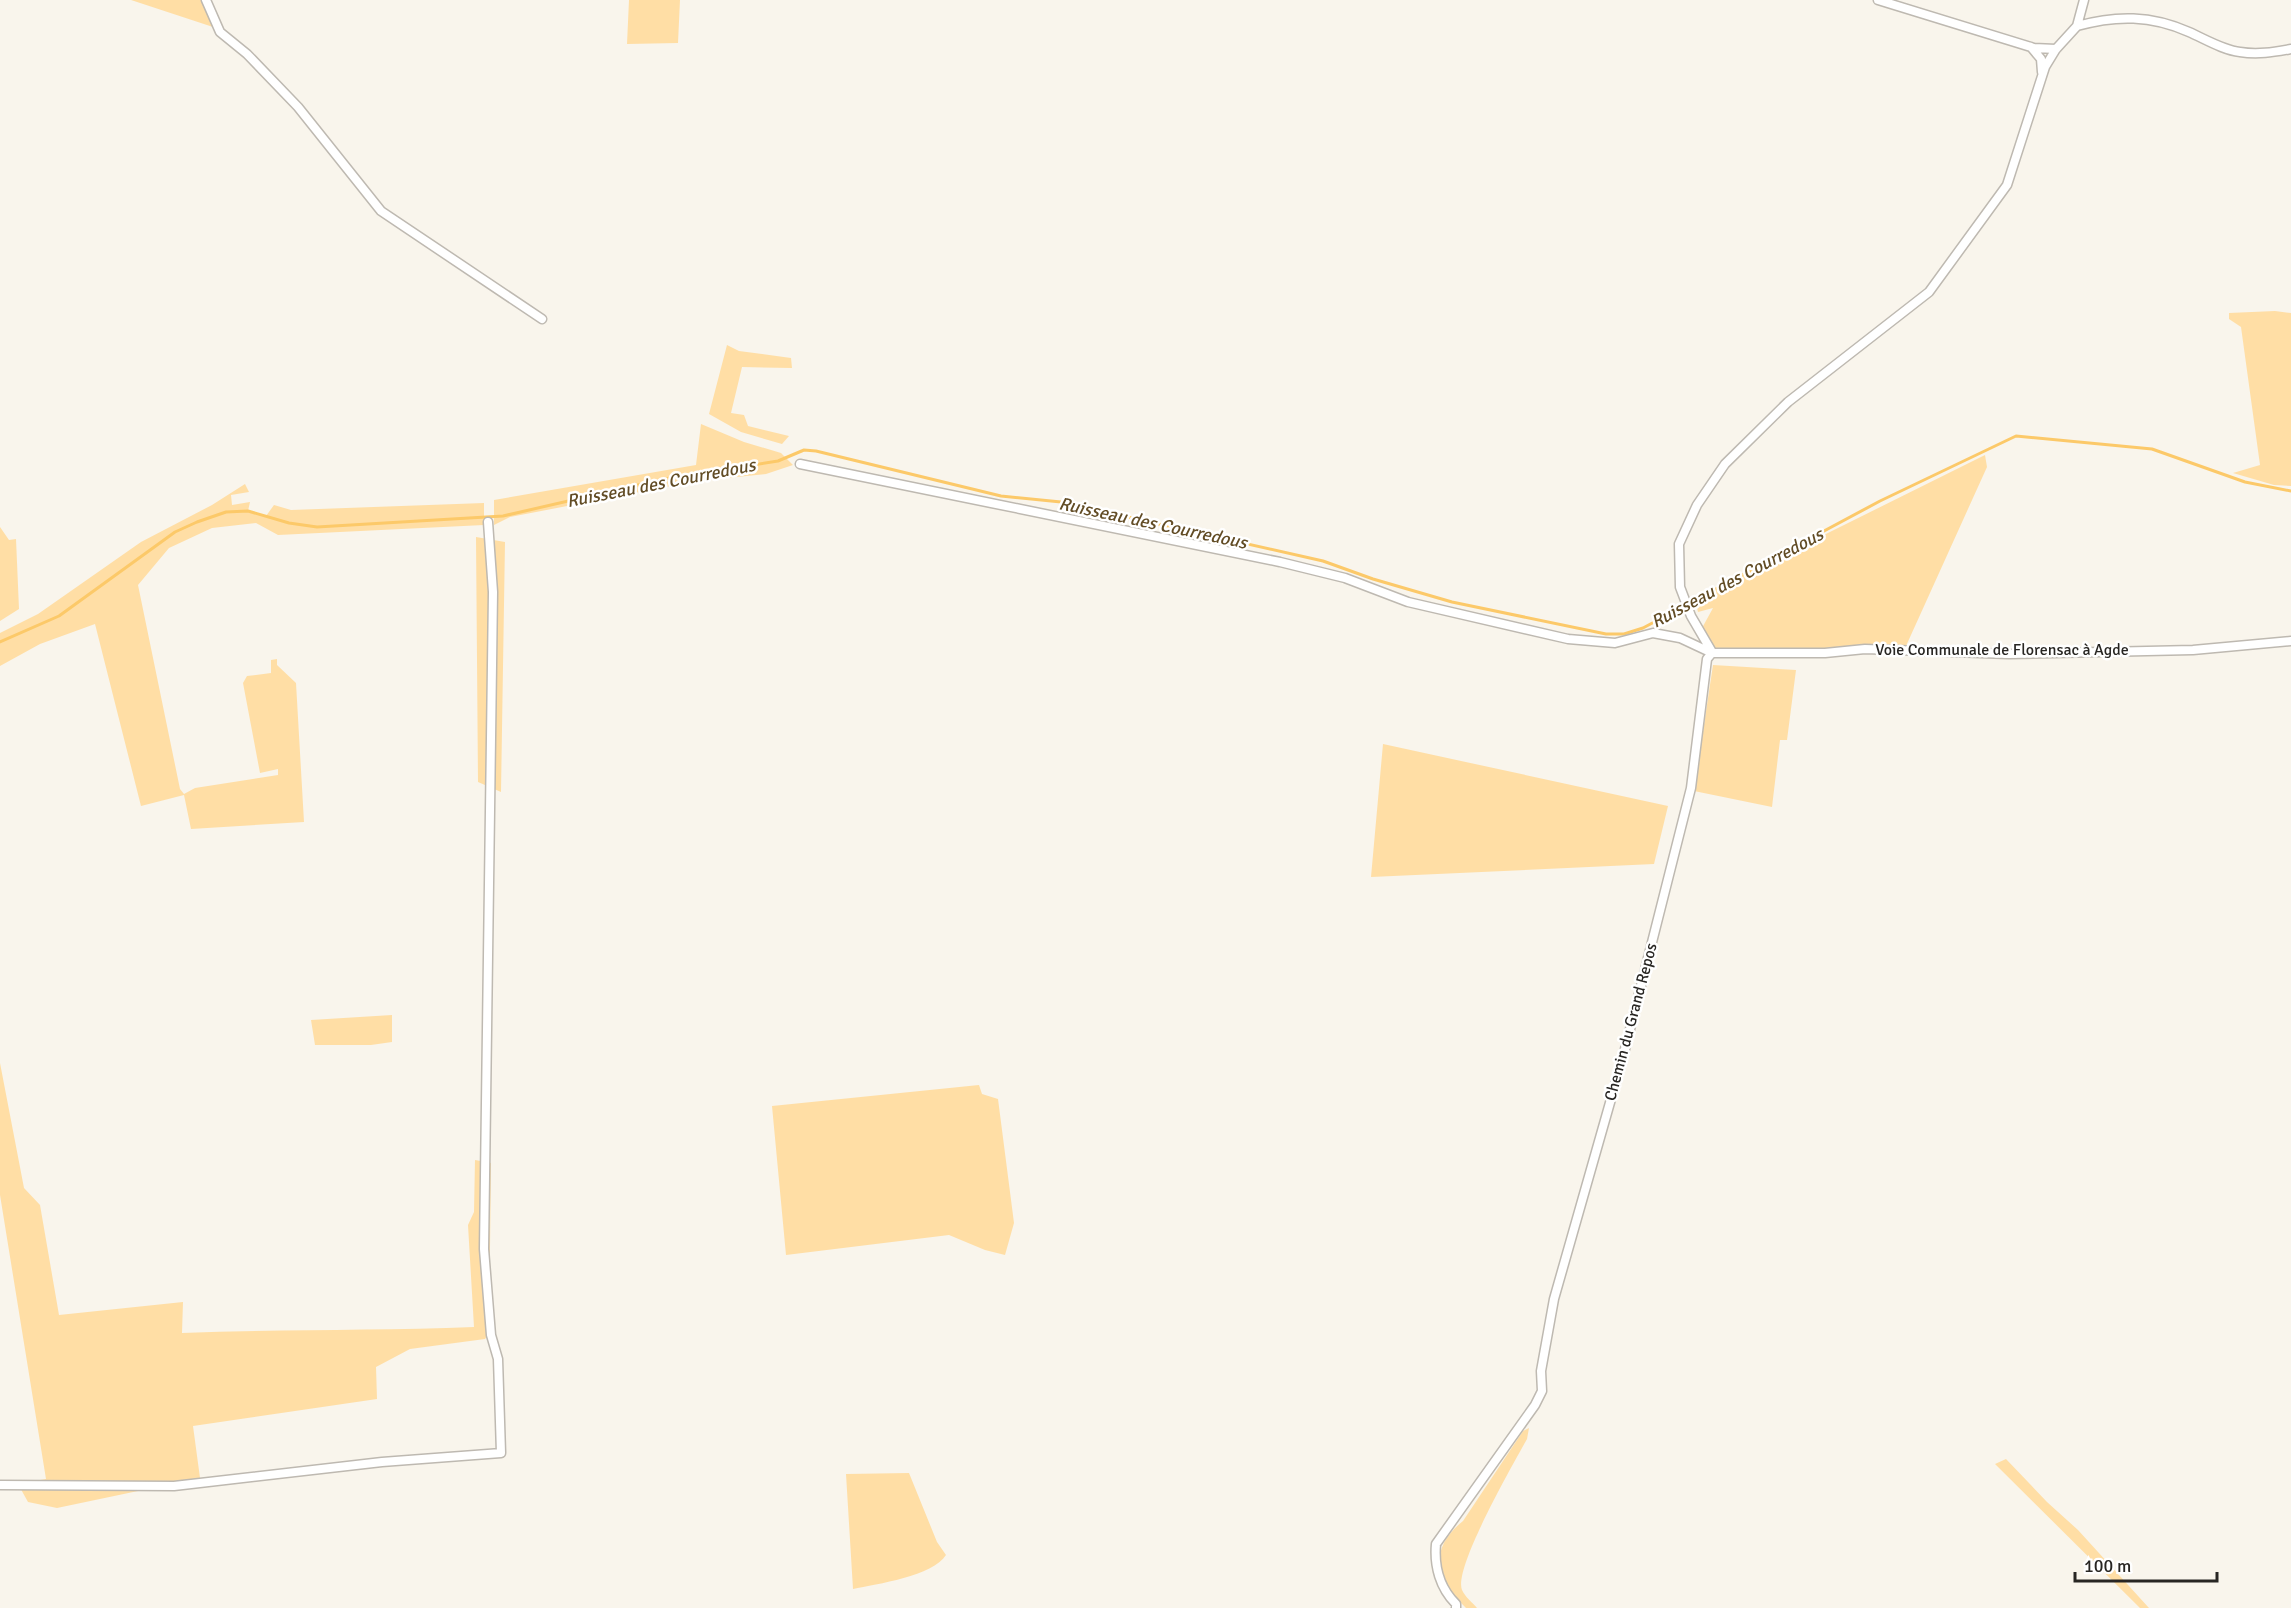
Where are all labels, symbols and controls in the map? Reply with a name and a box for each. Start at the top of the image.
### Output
water label: Ruisseau des Courredous [565,454,759,512]
water label: Ruisseau des Courredous [1057,492,1251,554]
water label: Ruisseau des Courredous [1647,522,1829,633]
street label: Voie Communale de Florensac à Agde [1875,640,2129,660]
street label: Chemin du Grand Repos [1600,941,1662,1103]
scale bar [2075,1545,2218,1583]
text: 100 m [2084,1555,2131,1577]

